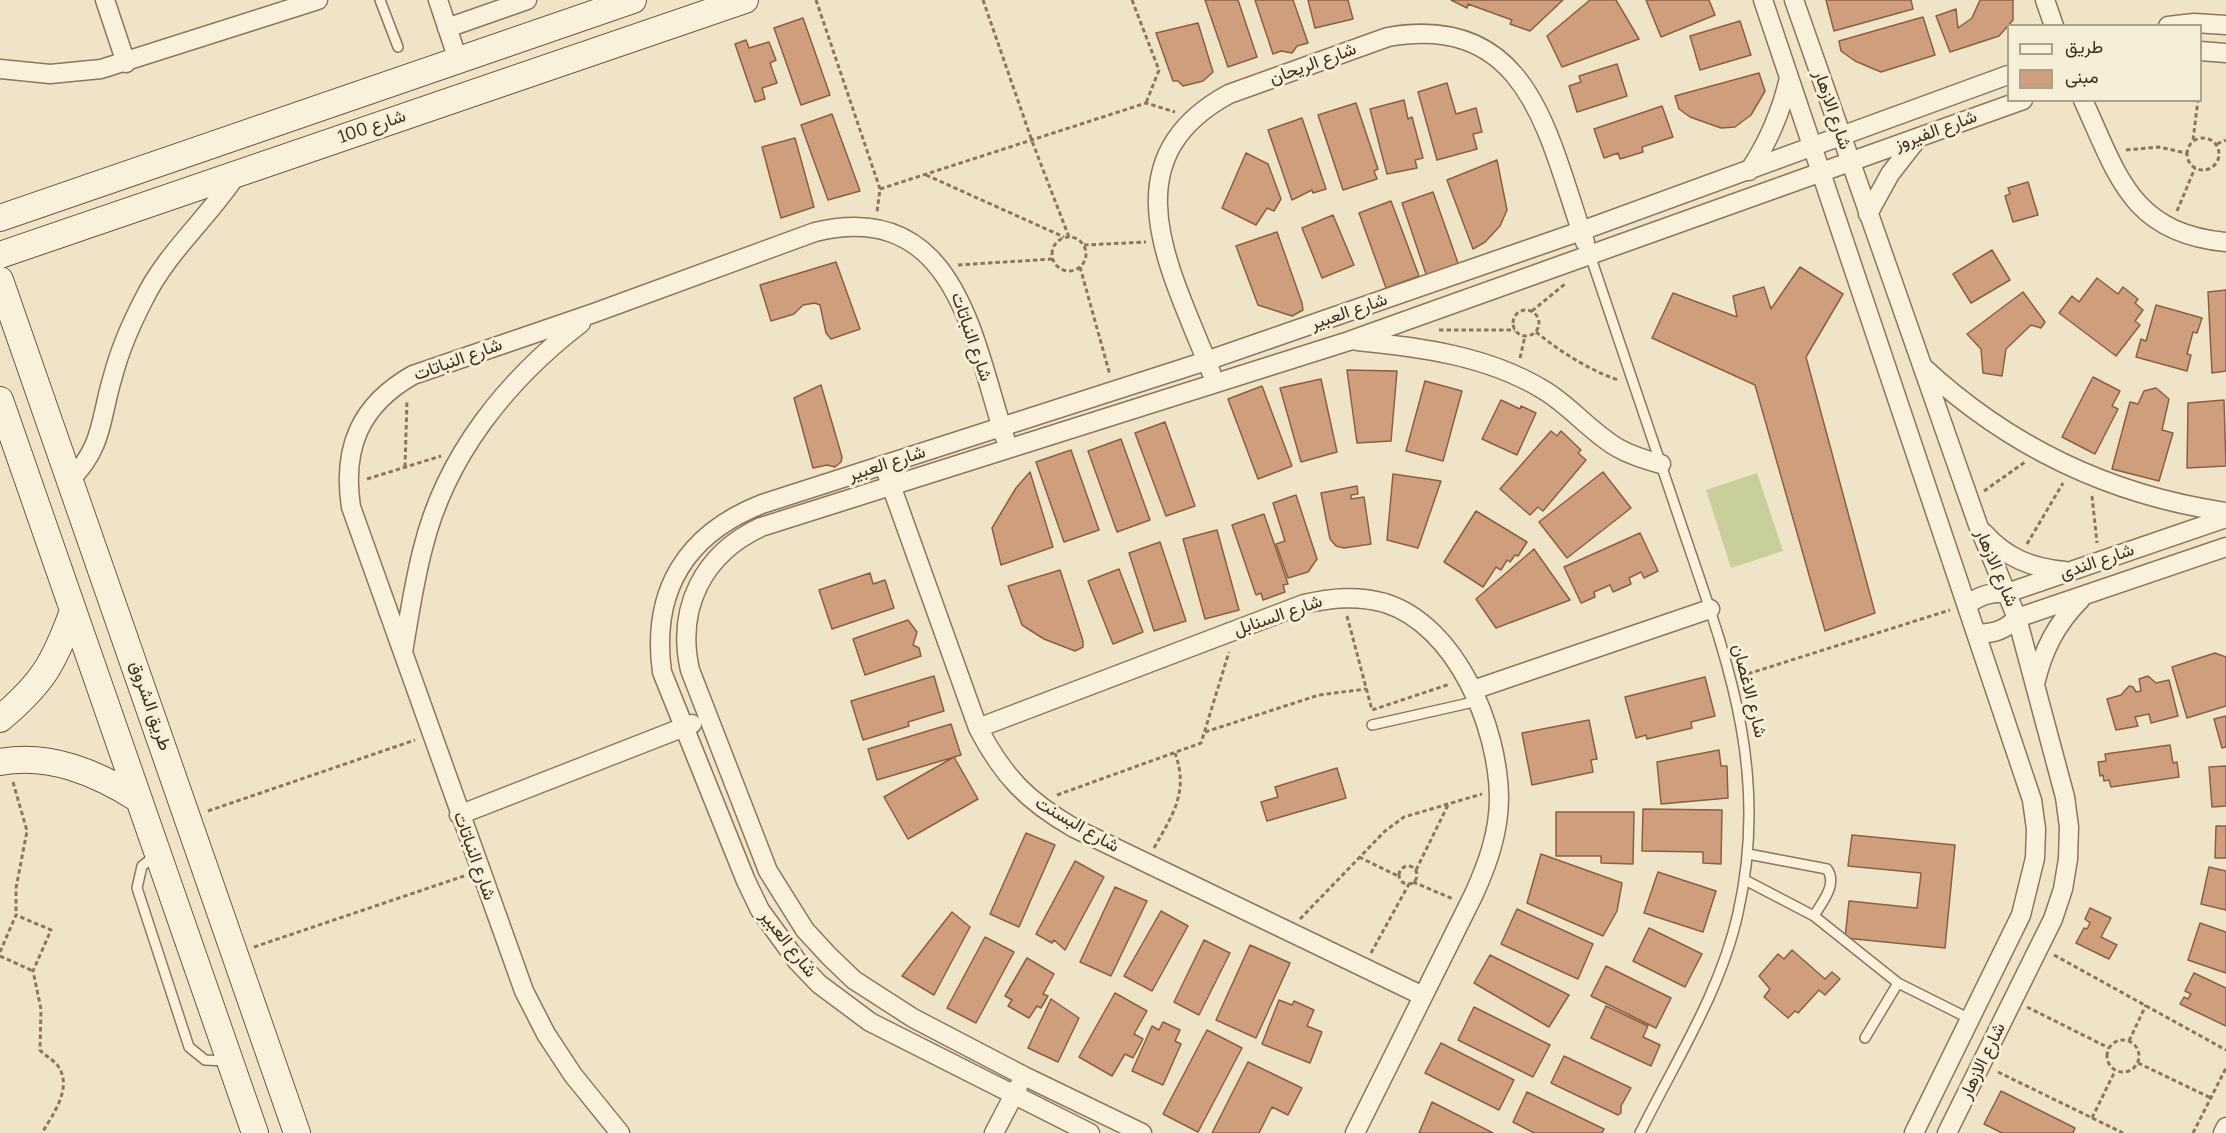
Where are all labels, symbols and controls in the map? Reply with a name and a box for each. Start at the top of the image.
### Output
legend [2007,24,2202,102]
text: طريق [2065,36,2103,58]
street label: شارع الريحان [1267,38,1359,90]
text: مبنى [2065,66,2099,88]
street label: شارع الازهار [1808,68,1856,152]
street label: شارع 100 [335,105,409,149]
street label: شارع الفيروز [1892,106,1980,156]
street label: شارع العبير [1308,289,1390,335]
street label: شارع النباتات [946,290,996,384]
street label: شارع النباتات [411,334,505,386]
street label: شارع العبير [846,441,928,487]
street label: شارع الازهار [1970,526,2022,610]
street label: شارع الندى [2057,539,2137,585]
street label: شارع السنابل [1231,591,1325,641]
street label: شارع الاغصان [1727,642,1771,740]
street label: طريق الشروق [125,658,175,754]
street label: شارع البسنت [1031,792,1123,858]
street label: شارع النباتات [448,809,500,903]
street label: شارع العبير [755,906,821,982]
street label: شارع الازهار [1955,1019,2011,1103]

